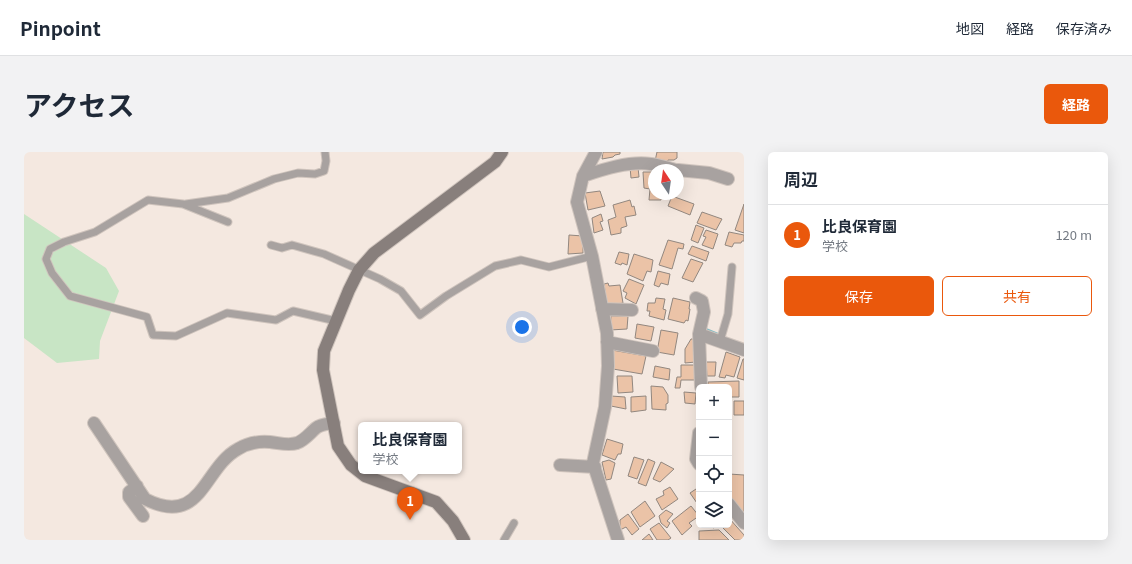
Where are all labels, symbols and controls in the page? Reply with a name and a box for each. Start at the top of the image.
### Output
text: Pinpoint [20,14,101,41]
text: 地図 [956,18,984,38]
text: 経路 [1006,18,1034,38]
text: 保存済み [1056,18,1112,38]
text: アクセス [24,84,135,124]
button: 経路 [1044,84,1108,124]
north arrow [648,164,684,200]
text: 周辺 [784,166,818,191]
text: 比良保育園 [822,215,897,236]
text: 1 [793,225,801,244]
text: 120 m [1055,225,1092,244]
text: 学校 [822,236,848,255]
button: 保存 [784,276,934,316]
button: 共有 [942,276,1092,316]
your location [512,317,532,337]
map controls [696,384,732,528]
button: + [696,384,732,420]
button: − [696,420,732,456]
popup [358,422,462,474]
text: 比良保育園 [372,428,448,449]
text: 学校 [372,449,399,468]
button: locate [696,456,732,492]
pin: 1 [397,487,423,520]
button: layers [696,492,732,528]

